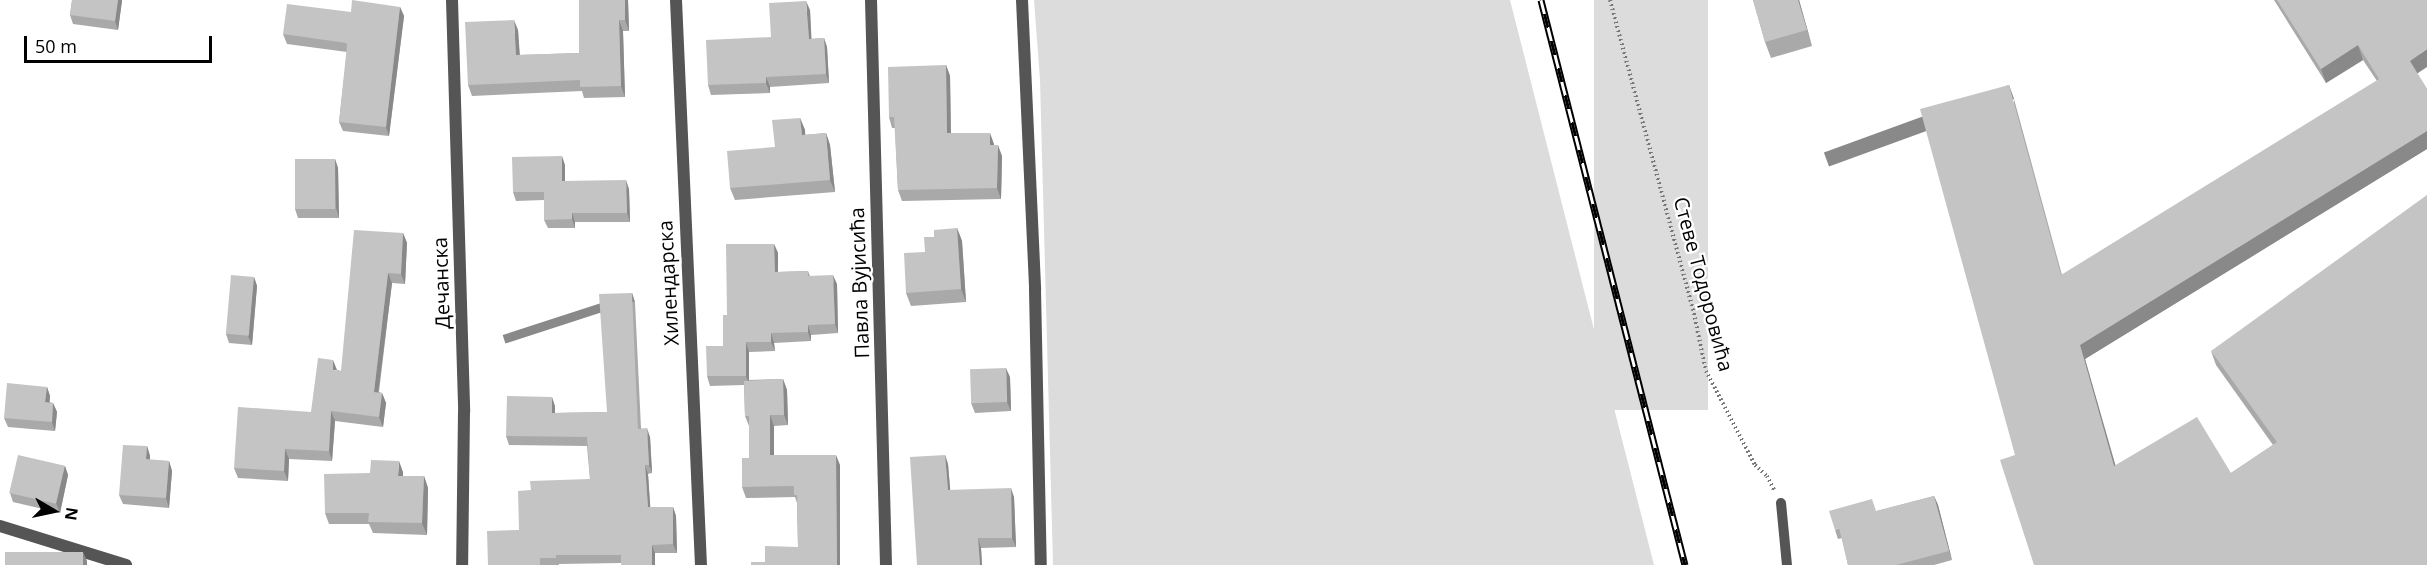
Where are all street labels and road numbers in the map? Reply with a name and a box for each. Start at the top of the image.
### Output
street label: Стеве Тодоровића [1669,194,1739,374]
street label: Павла Вујисића [844,207,874,359]
street label: Хилендарска [653,220,683,346]
street label: Дечанска [427,237,455,329]

